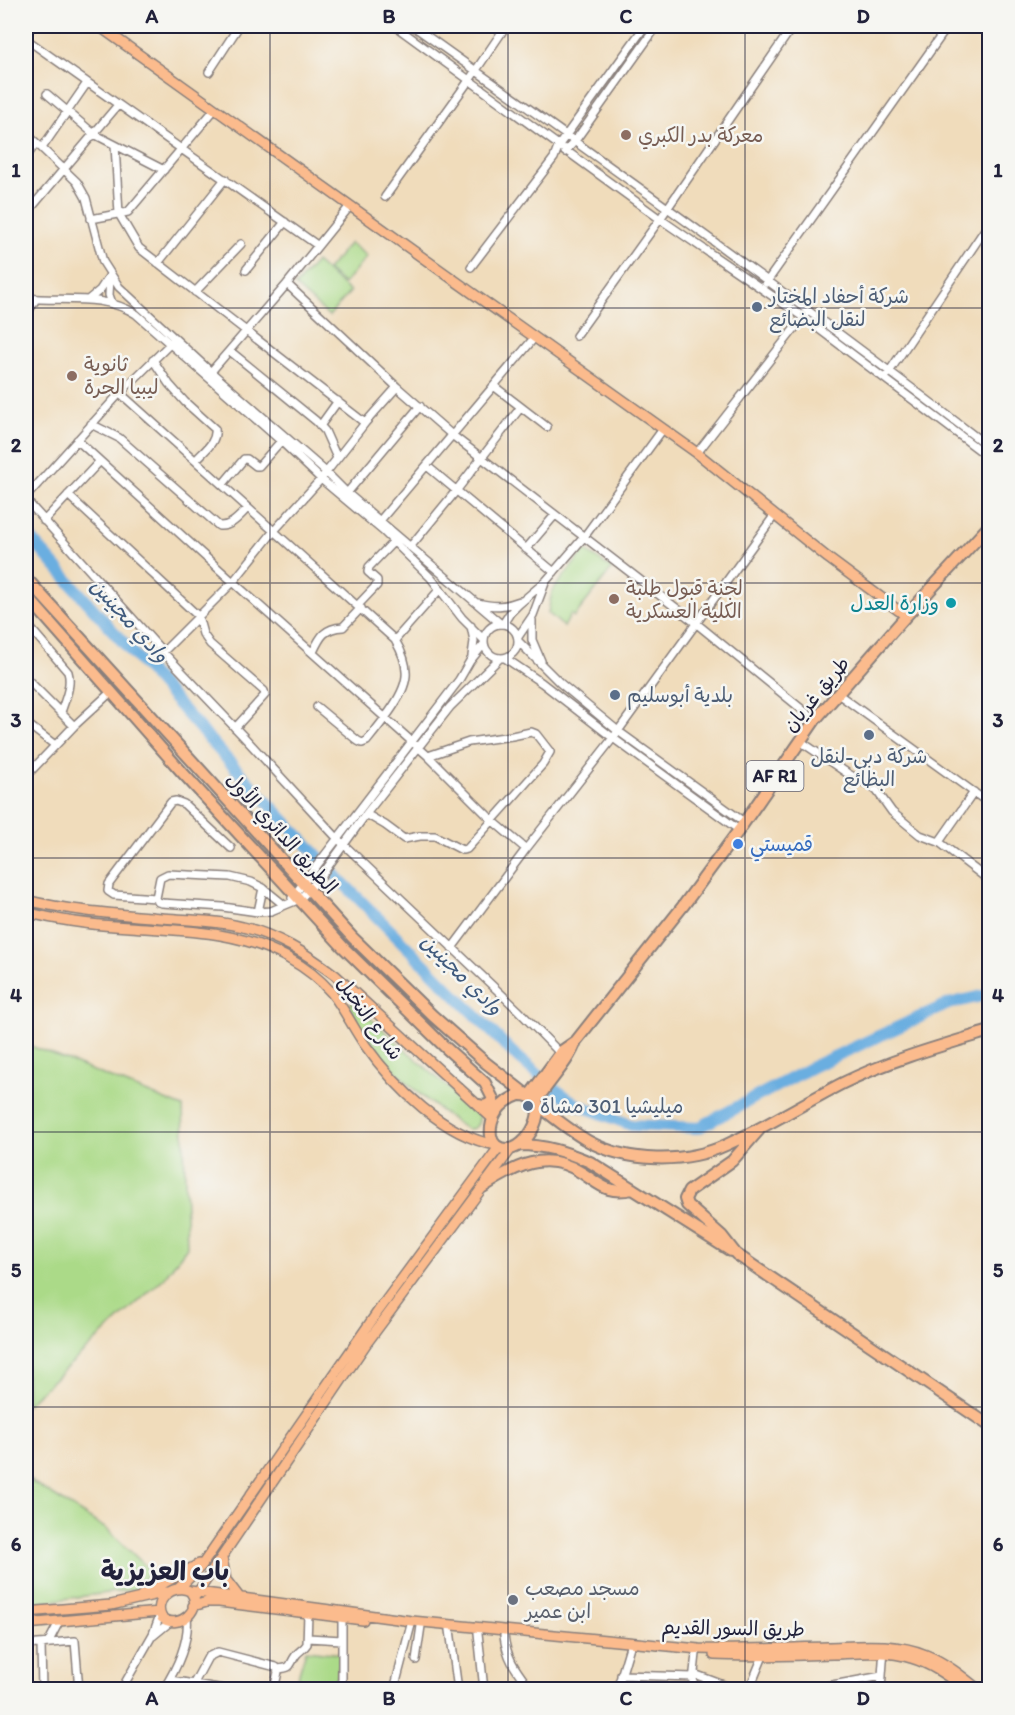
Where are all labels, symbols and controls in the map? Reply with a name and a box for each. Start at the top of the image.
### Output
text: A [145,4,159,28]
text: B [383,4,396,28]
text: C [620,4,633,28]
text: D [856,4,870,28]
place label: معركة بدر الكبري [638,123,763,150]
marker: معركة بدر الكبري [619,128,633,142]
text: 1 [11,158,21,182]
text: 1 [993,158,1003,182]
place label: شركة أحفاد المختار لنقل البضائع [767,284,909,334]
marker: شركة أحفاد المختار لنقل البضائع [750,300,764,314]
place label: ثانوية ليبيا الحرة [84,352,159,399]
marker: ثانوية ليبيا الحرة [65,369,79,383]
text: 2 [11,433,22,457]
text: 2 [993,433,1004,457]
water label: وادي مجينين [83,573,174,669]
place label: لجنة قبول طلبة الكلية العسكرية [626,576,743,623]
place label: وزارة العدل [850,591,939,615]
marker: لجنة قبول طلبة الكلية العسكرية [607,592,621,606]
marker: وزارة العدل [944,596,958,610]
street label: طريق غريان [778,651,854,737]
place label: بلدية أبوسليم [627,683,733,710]
marker: بلدية أبوسليم [608,688,622,702]
text: 3 [11,708,22,732]
text: 3 [993,708,1004,732]
marker: شركة دبي-لنقل البظائع [862,728,876,742]
place label: شركة دبي-لنقل البظائع [811,744,927,794]
road number: AF R1 [746,761,804,791]
street label: الطريق الدائري الأول [219,767,344,901]
place label: قميستي [750,832,813,862]
marker: قميستي [731,837,745,851]
water label: وادي مجينين [414,928,508,1022]
street label: شارع النخيل [330,972,408,1066]
text: 4 [10,983,22,1007]
text: 4 [992,983,1004,1007]
place label: ميليشيا 301 مشاة [540,1094,683,1118]
marker: ميليشيا 301 مشاة [521,1099,535,1113]
text: 5 [11,1258,22,1282]
text: 5 [993,1258,1004,1282]
text: 6 [11,1532,22,1556]
text: 6 [993,1532,1004,1556]
district label: باب العزيزية [101,1555,229,1587]
place label: مسجد مصعب ابن عمير [523,1576,640,1623]
marker: مسجد مصعب ابن عمير [506,1593,520,1607]
street label: طريق السور القديم [661,1615,805,1645]
text: A [145,1686,159,1710]
text: B [383,1686,396,1710]
text: C [620,1686,633,1710]
text: D [856,1686,870,1710]

